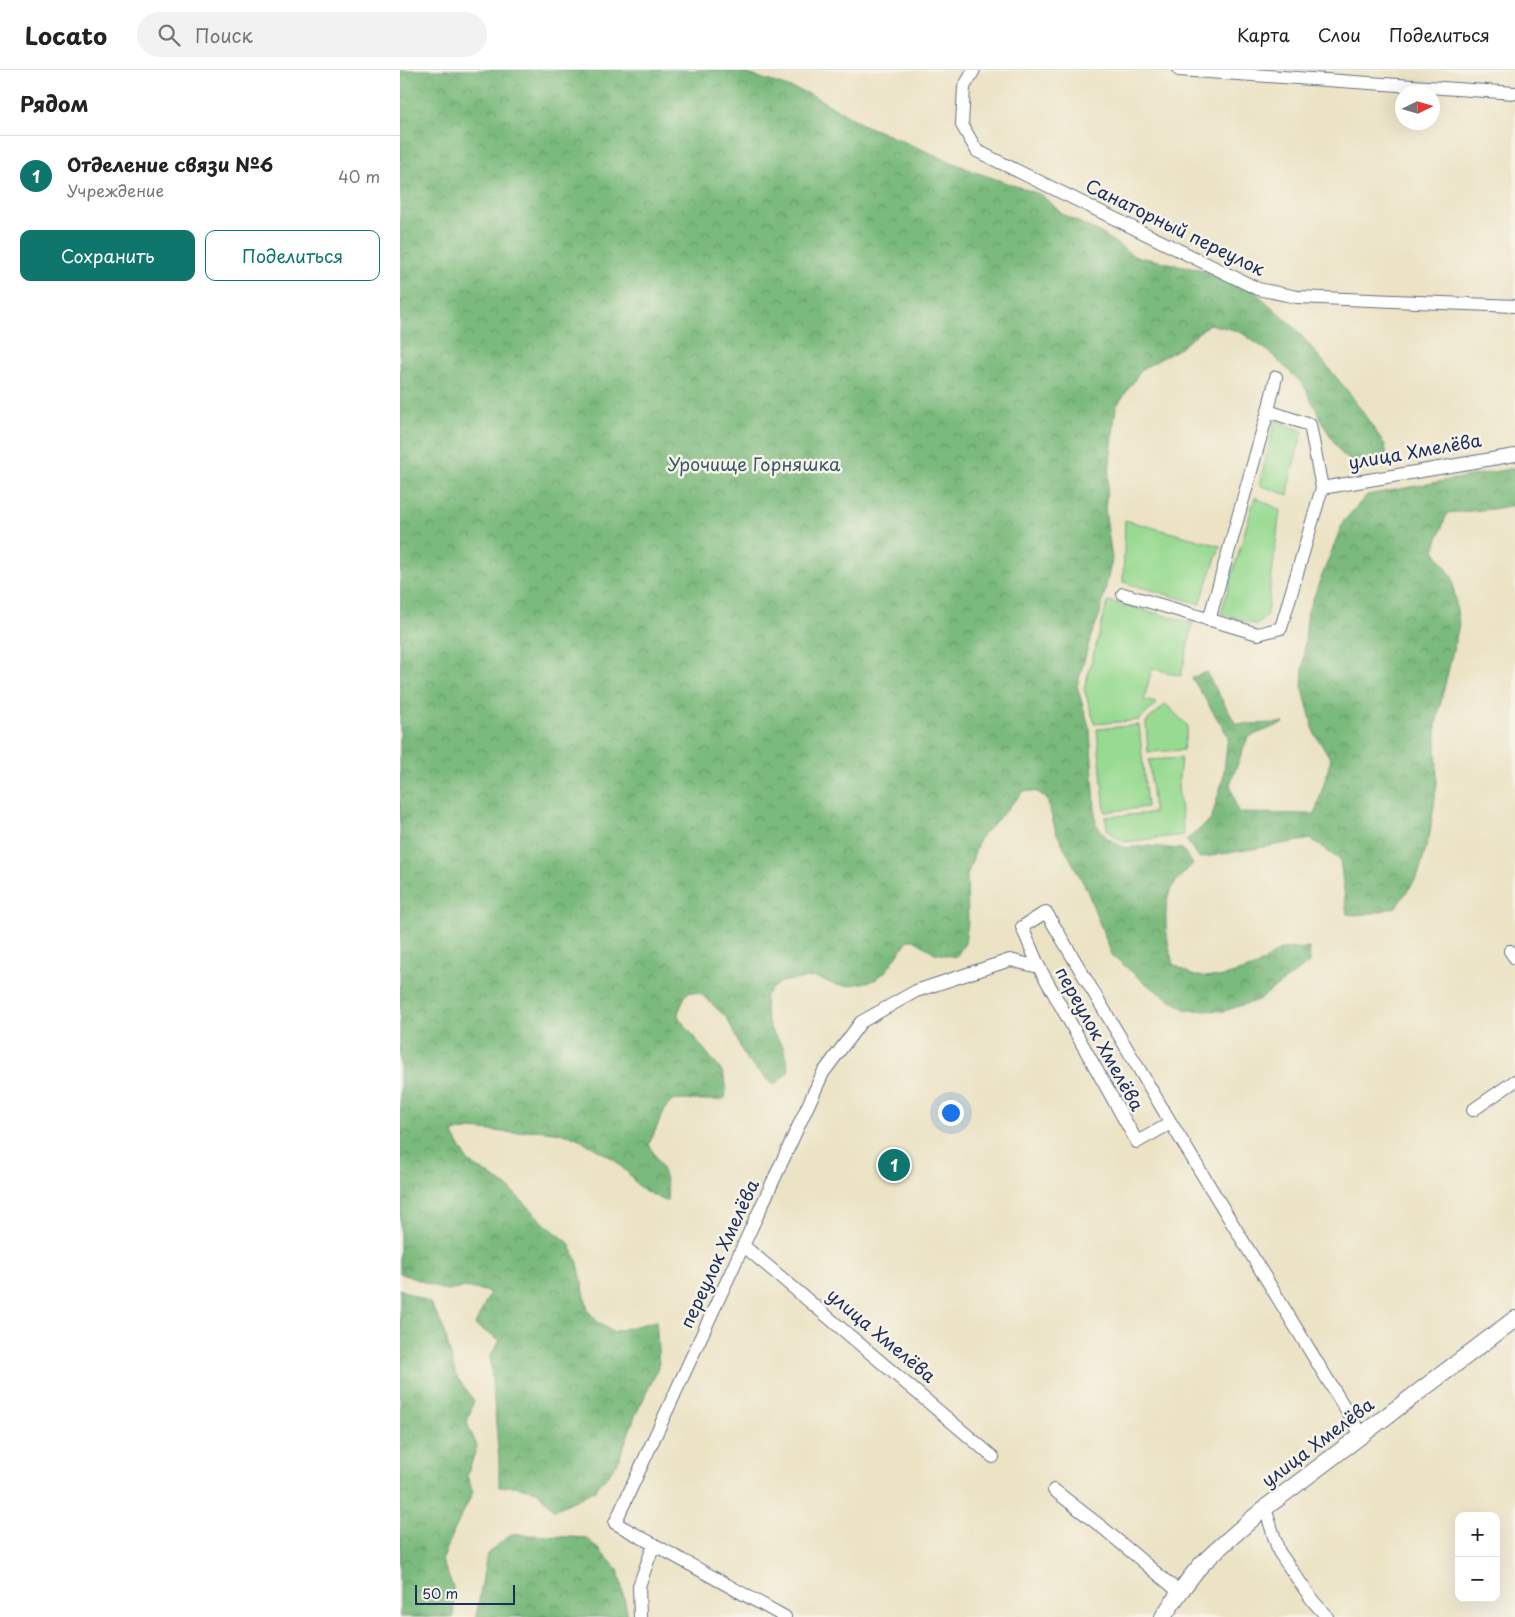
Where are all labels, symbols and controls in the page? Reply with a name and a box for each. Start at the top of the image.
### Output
search box [137,12,487,57]
text: Locato [25,17,107,53]
icon: search [155,21,183,49]
text: Поиск [195,21,253,49]
text: Карта [1237,21,1290,48]
text: Слои [1318,21,1361,48]
text: Поделиться [1389,21,1490,48]
north arrow [1395,85,1440,130]
text: Рядом [20,87,88,119]
text: Отделение связи №6 [67,150,273,178]
text: 1 [32,164,40,188]
text: 40 m [338,164,380,188]
street label: Санаторный переулок [1081,171,1270,282]
text: Учреждение [67,178,164,202]
button: Сохранить [20,230,195,281]
button: Поделиться [205,230,380,281]
street label: улица Хмелёва [1346,425,1484,476]
park label: Урочище Горняшка [668,450,841,477]
street label: переулок Хмелёва [1049,961,1152,1116]
your location [938,1100,964,1126]
pin: 1 [878,1146,910,1184]
street label: переулок Хмелёва [672,1174,765,1332]
street label: улица Хмелёва [822,1281,943,1389]
street label: улица Хмелёва [1255,1390,1380,1493]
map controls [1455,1512,1500,1602]
button: + [1455,1512,1500,1557]
button: − [1455,1557,1500,1602]
scale bar [415,1582,515,1605]
text: 50 m [422,1583,458,1604]

